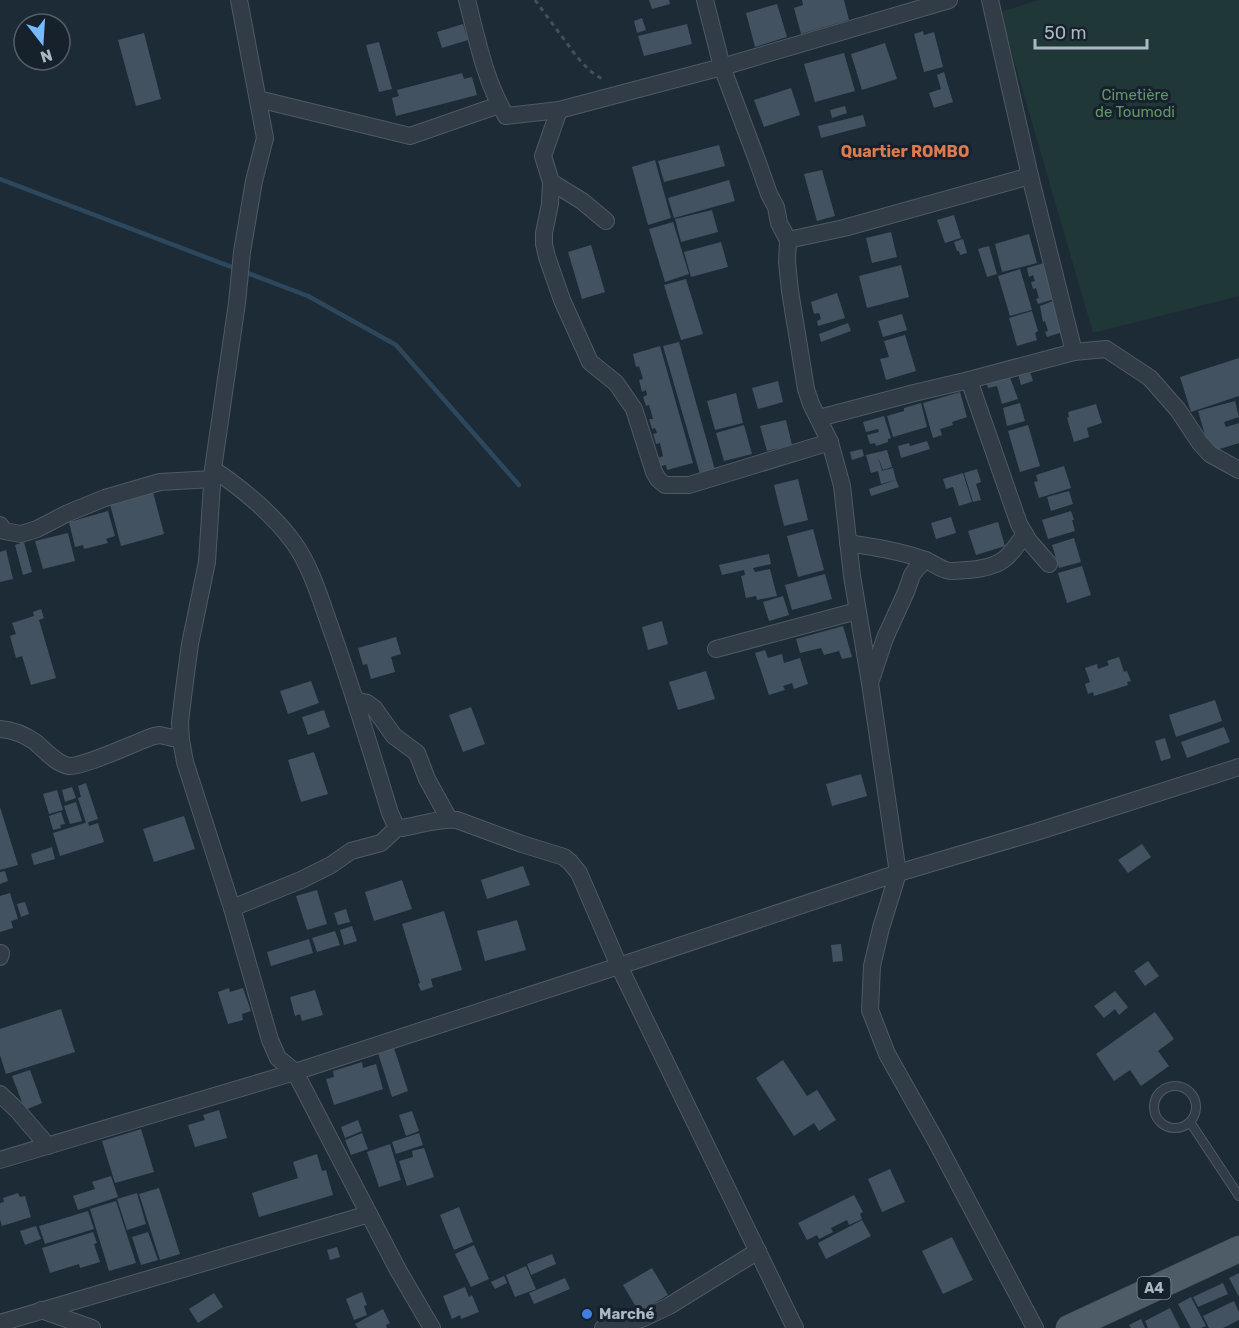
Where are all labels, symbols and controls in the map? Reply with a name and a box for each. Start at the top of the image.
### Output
north arrow [12,12,72,72]
scale bar [1035,12,1148,50]
text: 50 m [1044,22,1087,44]
text: N [38,45,55,67]
park label: Cimetière de Toumodi [1095,86,1175,121]
district label: Quartier ROMBO [841,142,969,161]
road number: A4 [1138,1277,1170,1299]
place label: Marché [599,1305,655,1323]
marker: Marché [580,1307,594,1321]

